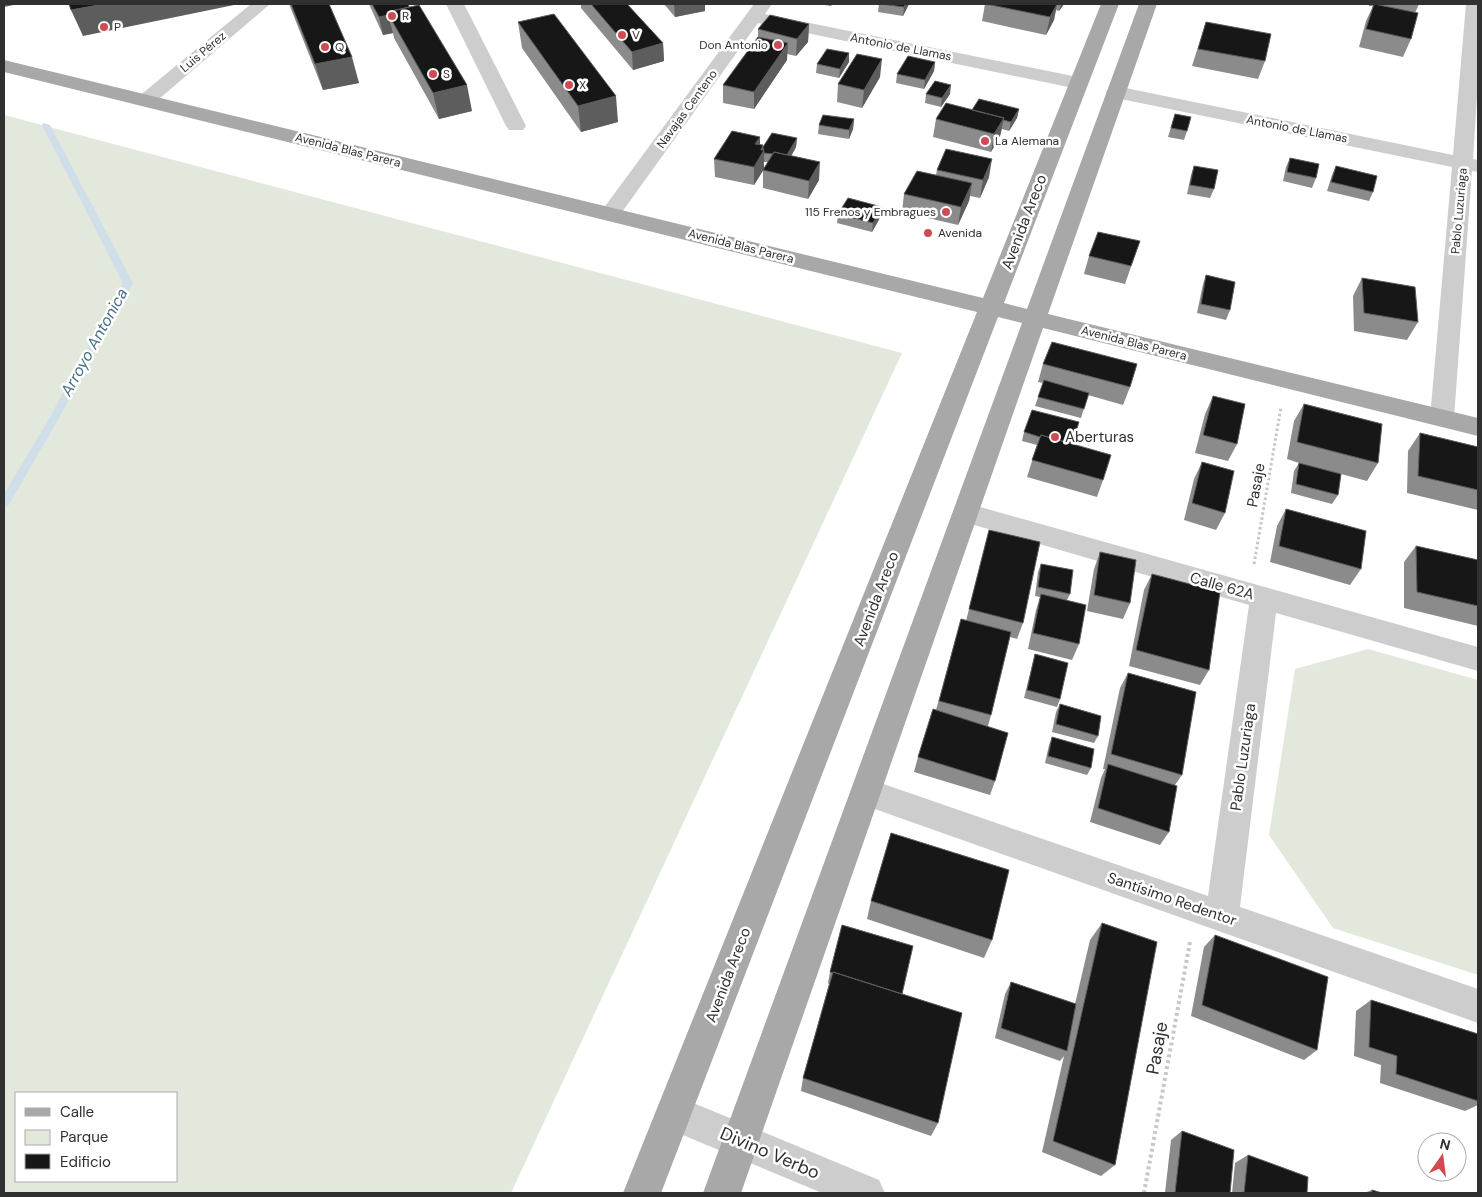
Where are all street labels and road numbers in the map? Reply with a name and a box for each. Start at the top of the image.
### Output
street label: Luis Pérez [177,28,229,76]
street label: Antonio de Llamas [849,29,953,65]
street label: Navajas Centeno [653,66,721,152]
street label: Antonio de Llamas [1245,111,1349,147]
street label: Avenida Blas Parera [294,129,402,171]
street label: Pablo Luzuriaga [1447,167,1471,255]
street label: Avenida Areco [997,172,1051,272]
street label: Avenida Blas Parera [687,225,795,267]
street label: Avenida Blas Parera [1080,322,1188,364]
street label: Pasaje [1242,461,1270,509]
street label: Avenida Areco [849,549,903,649]
street label: Calle 62A [1188,567,1256,605]
street label: Pablo Luzuriaga [1226,702,1260,812]
street label: Santísimo Redentor [1105,867,1240,931]
street label: Avenida Areco [701,925,755,1025]
street label: Pasaje [1141,1020,1173,1076]
street label: Divino Verbo [717,1121,823,1185]

